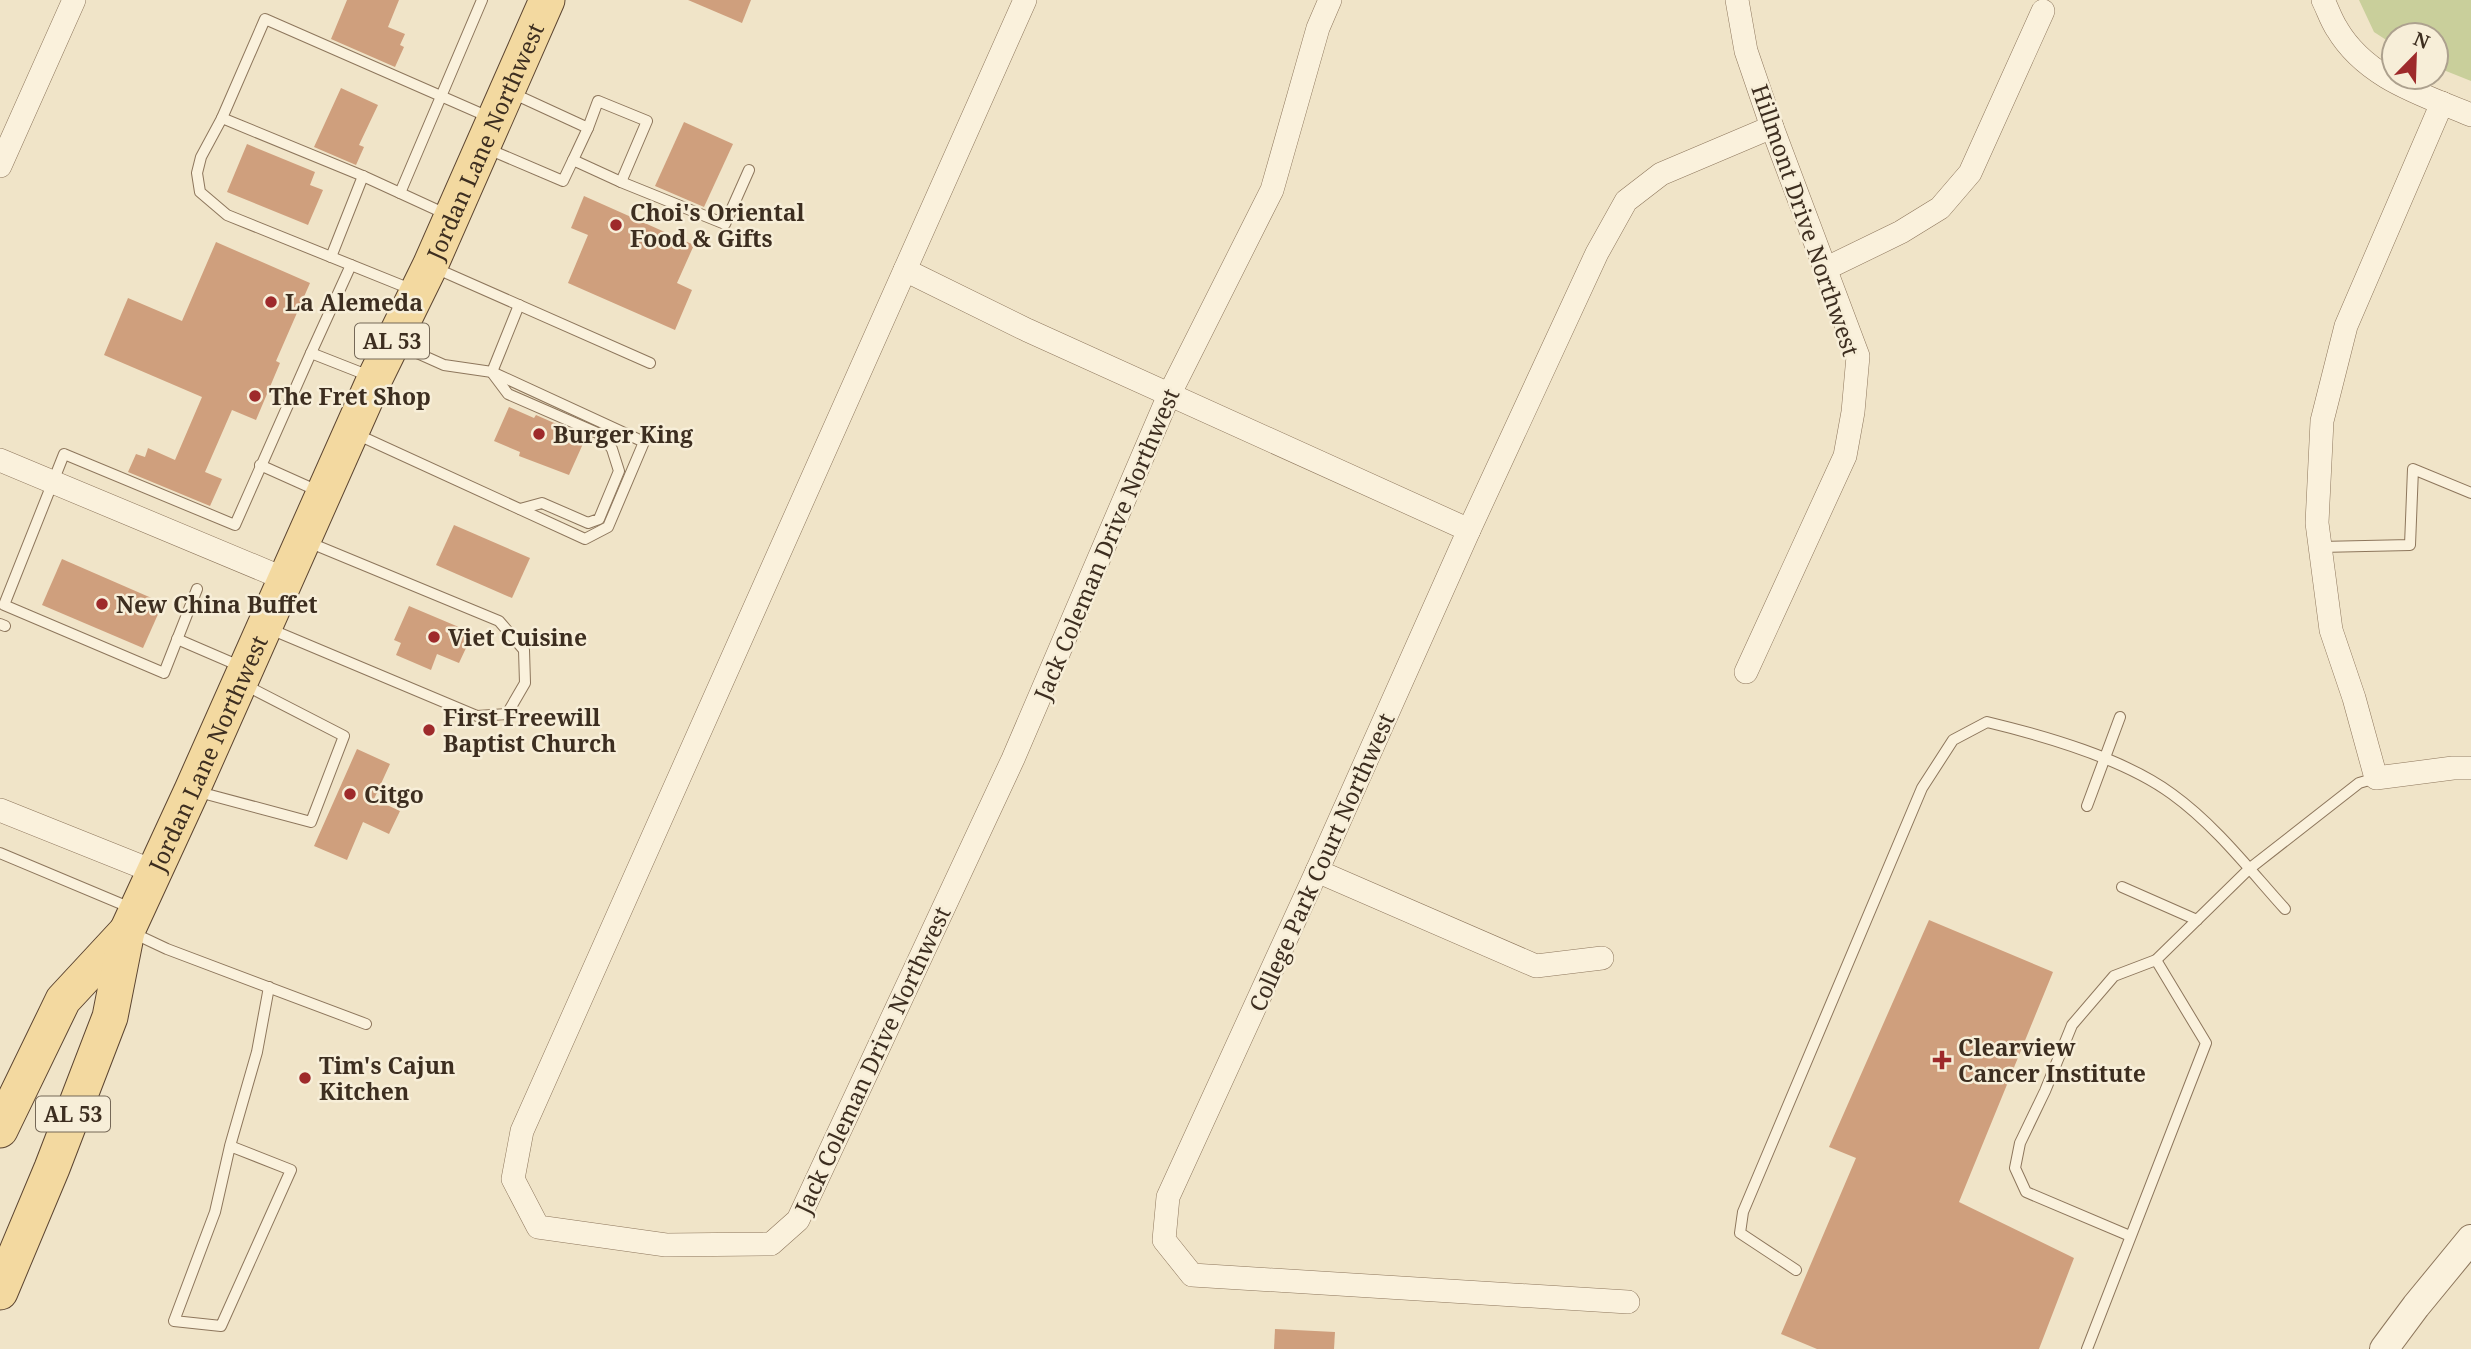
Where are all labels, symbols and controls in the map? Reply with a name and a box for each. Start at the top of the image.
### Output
street label: Jordan Lane Northwest [418,18,551,266]
north arrow [2380,21,2450,91]
text: N [2410,25,2434,55]
street label: Hillmont Drive Northwest [1744,80,1868,360]
place label: Choi's Oriental Food & Gifts [630,196,805,254]
marker: Choi's Oriental Food & Gifts [608,217,624,233]
place label: La Alemeda [285,286,423,318]
marker: La Alemeda [263,294,279,310]
road number: AL 53 [355,324,429,358]
place label: The Fret Shop [269,380,431,412]
street label: Jack Coleman Drive Northwest [1025,383,1186,706]
marker: The Fret Shop [247,388,263,404]
place label: Burger King [553,418,693,450]
marker: Burger King [531,426,547,442]
place label: New China Buffet [116,588,318,620]
marker: New China Buffet [94,596,110,612]
place label: Viet Cuisine [448,621,587,653]
marker: Viet Cuisine [426,629,442,645]
street label: Jordan Lane Northwest [140,630,275,878]
place label: First Freewill Baptist Church [443,701,616,759]
street label: College Park Court Northwest [1241,708,1401,1016]
marker: First Freewill Baptist Church [421,722,437,738]
place label: Citgo [364,778,424,810]
marker: Citgo [342,786,358,802]
street label: Jack Coleman Drive Northwest [786,901,957,1220]
place label: Clearview Cancer Institute [1958,1031,2146,1089]
place label: Tim's Cajun Kitchen [319,1049,455,1107]
marker: Clearview Cancer Institute [1932,1050,1952,1070]
marker: Tim's Cajun Kitchen [297,1070,313,1086]
road number: AL 53 [36,1096,110,1132]

